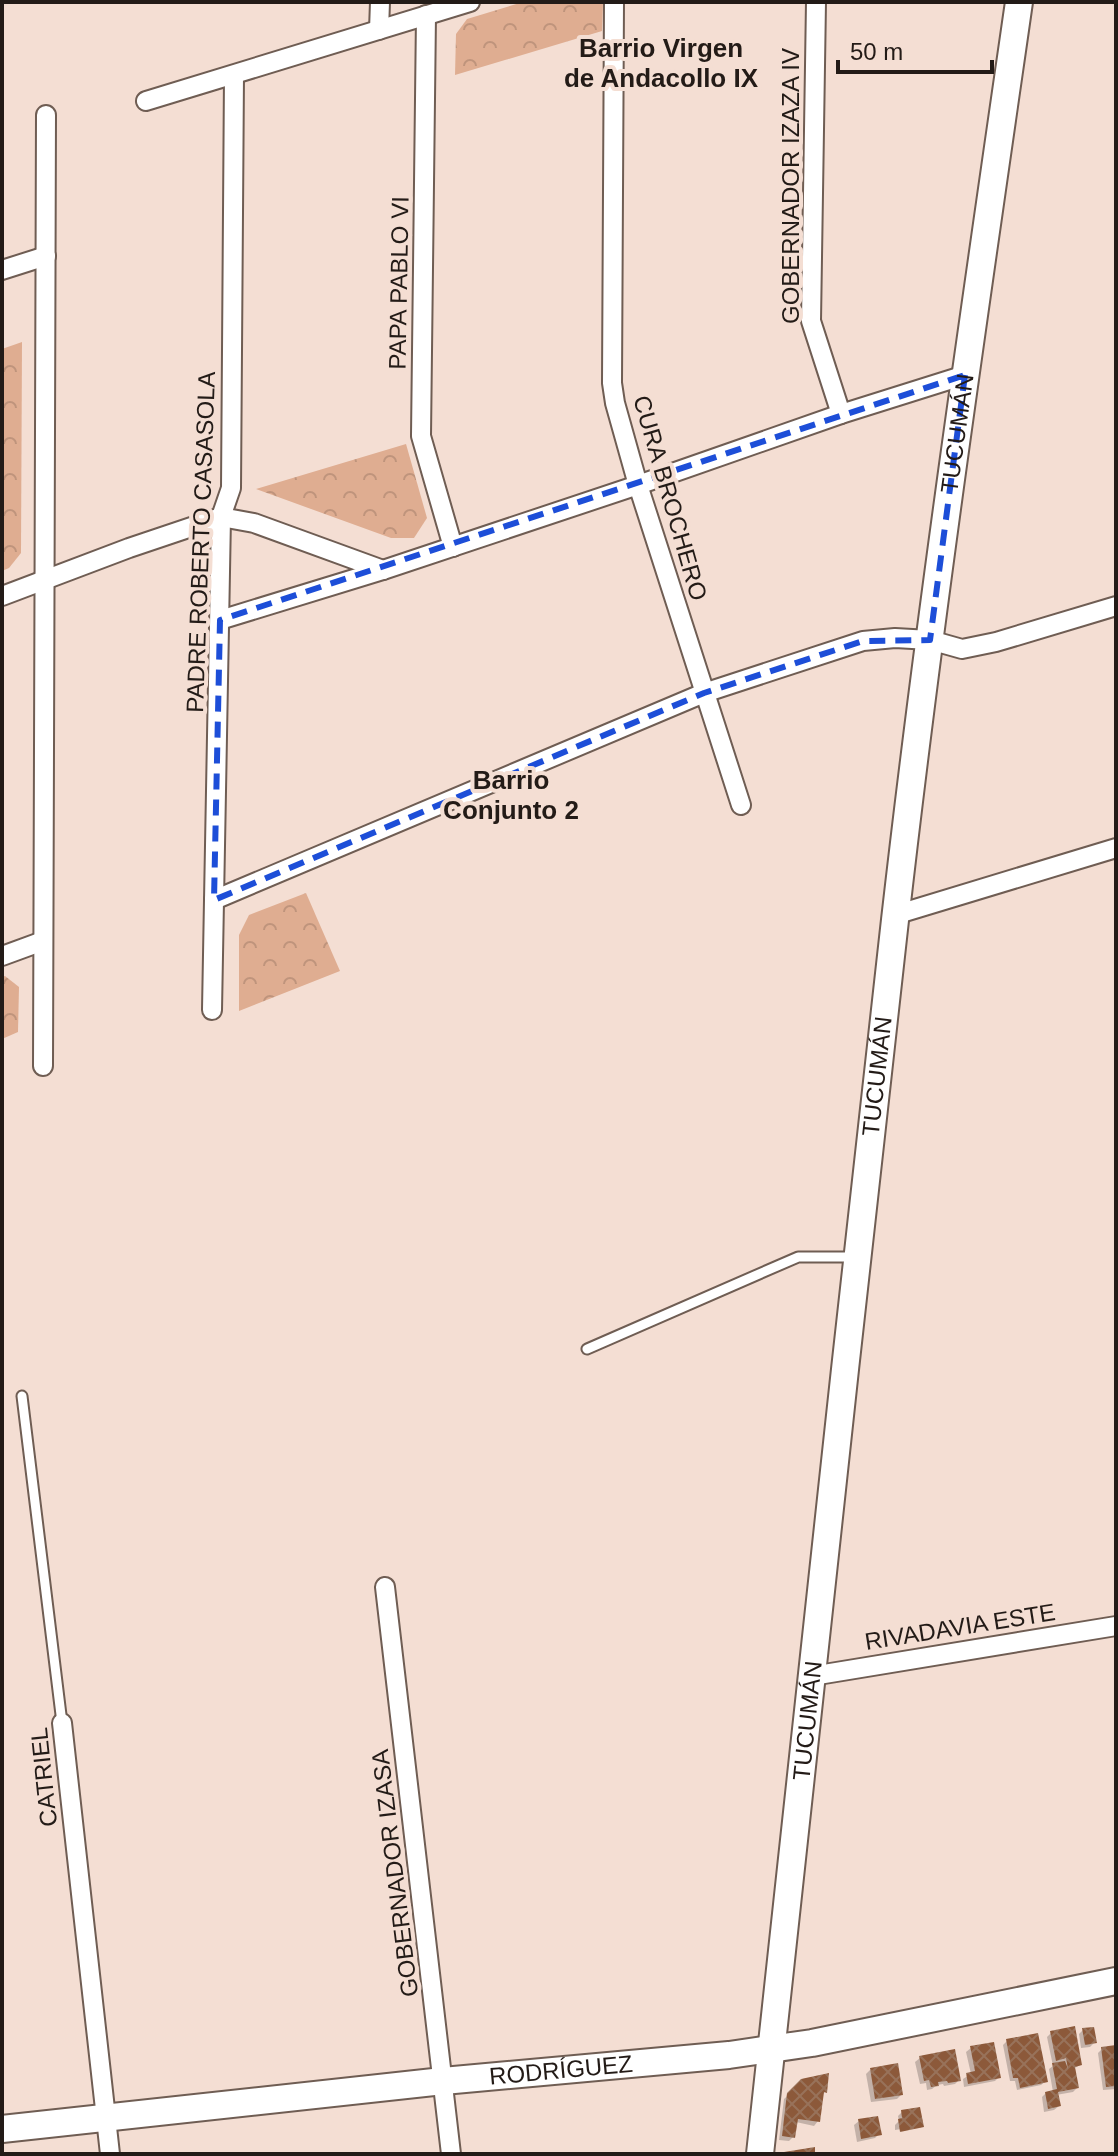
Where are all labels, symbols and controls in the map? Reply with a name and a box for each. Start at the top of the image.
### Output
scale bar [838,24,992,74]
district label: Barrio Virgen de Andacollo IX [564,33,759,93]
text: 50 m [850,38,903,65]
street label: GOBERNADOR IZAZA IV [777,48,804,324]
street label: PAPA PABLO VI [383,196,414,370]
street label: PADRE ROBERTO CASASOLA [181,371,220,713]
street label: TUCUMÁN [935,372,979,495]
street label: CURA BROCHERO [628,392,713,603]
district label: Barrio Conjunto 2 [443,765,579,825]
street label: TUCUMÁN [857,1015,897,1137]
street label: RIVADAVIA ESTE [863,1598,1057,1655]
street label: TUCUMÁN [787,1659,827,1782]
street label: CATRIEL [25,1726,62,1828]
street label: GOBERNADOR IZASA [366,1748,423,1998]
street label: RODRÍGUEZ [488,2050,634,2090]

